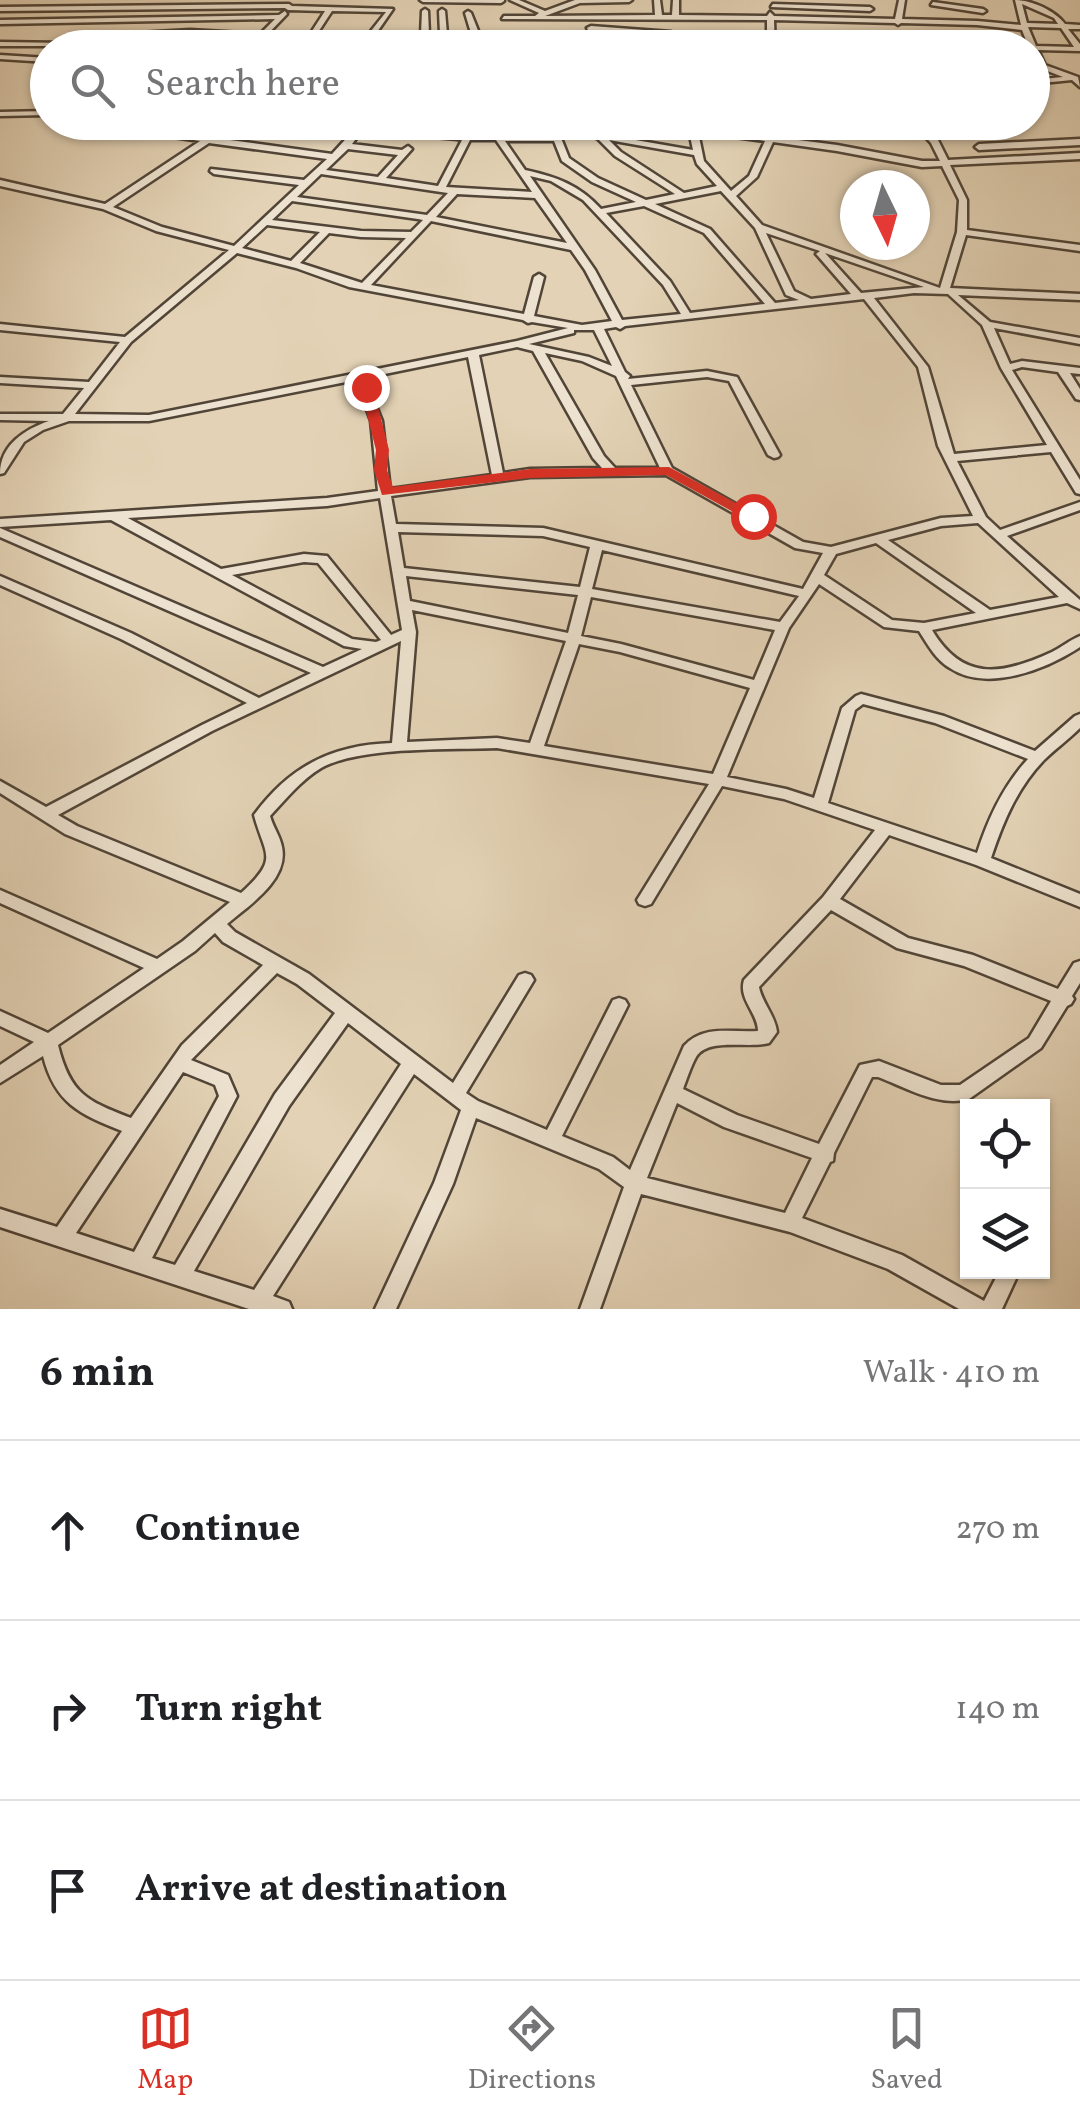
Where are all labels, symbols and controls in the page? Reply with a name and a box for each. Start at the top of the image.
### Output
search box [30,30,1050,140]
icon: search [65,58,120,113]
text: Search here [145,59,340,112]
north arrow [840,170,930,260]
route end [344,365,390,411]
route start [731,494,777,540]
map controls [960,1099,1050,1279]
button: locate [960,1099,1050,1189]
button: layers [960,1189,1050,1279]
text: 6 min [40,1345,155,1404]
text: Walk · 410 m [863,1352,1040,1396]
icon: ahead [40,1503,95,1558]
text: Continue [135,1504,300,1557]
text: 270 m [955,1508,1040,1552]
icon: right [40,1683,95,1738]
text: Turn right [135,1684,322,1737]
text: 140 m [955,1688,1040,1732]
icon: arrive [40,1863,95,1918]
text: Arrive at destination [135,1864,508,1917]
tab: Map [137,2001,193,2100]
tab: Directions [468,2001,596,2100]
tab: Saved [871,2001,943,2100]

